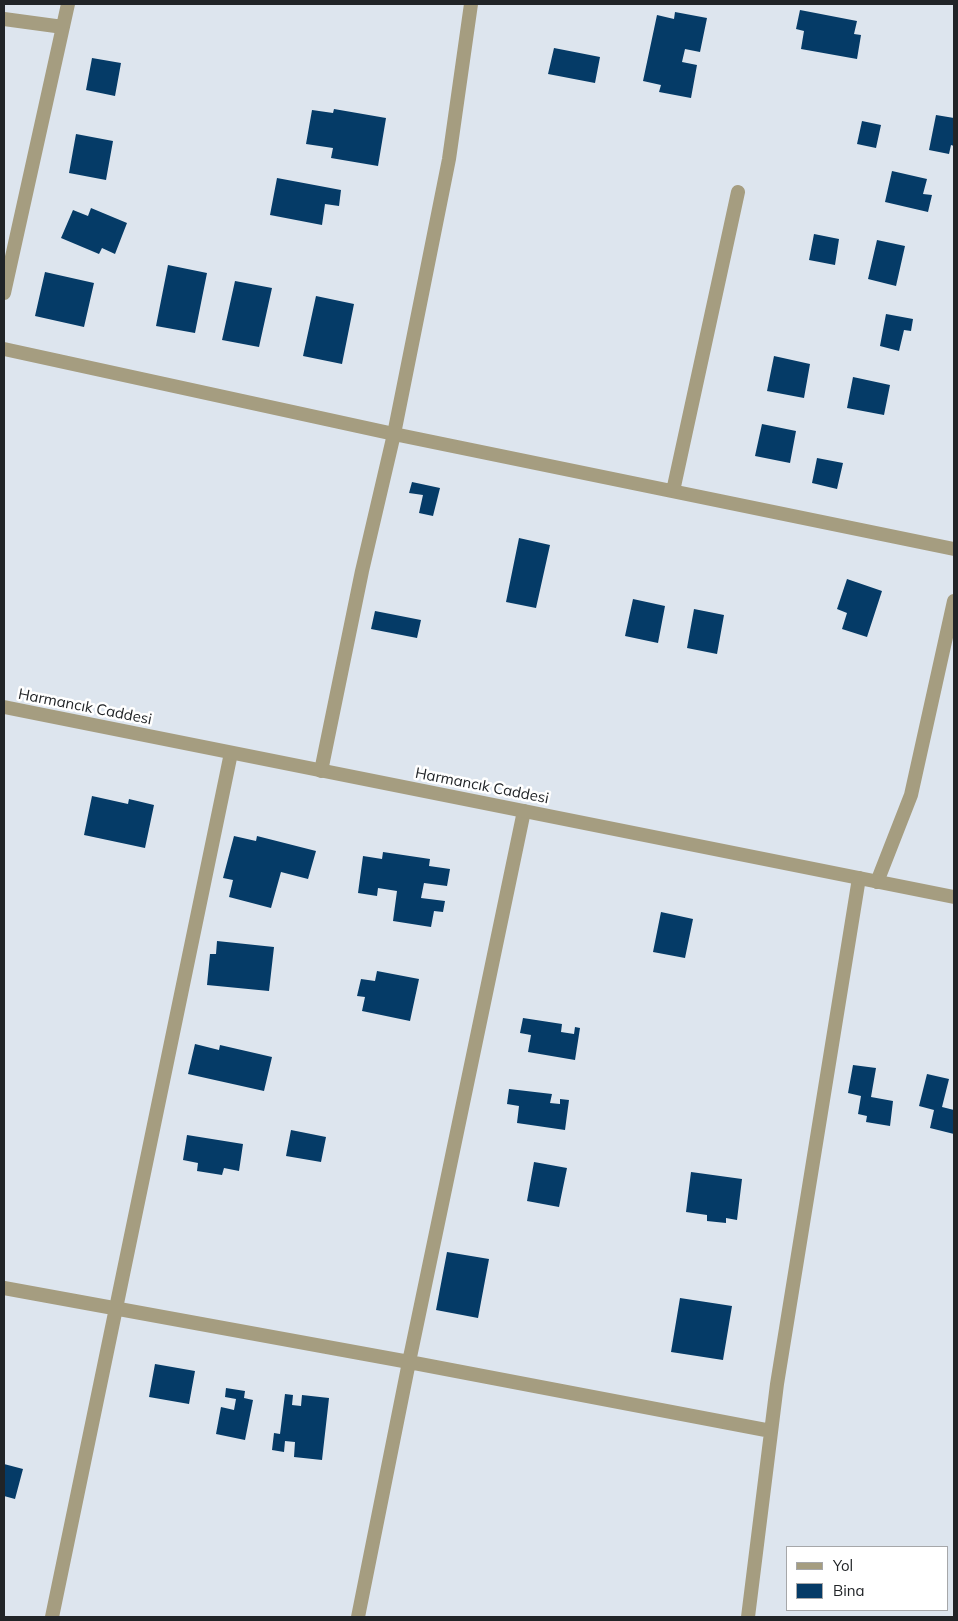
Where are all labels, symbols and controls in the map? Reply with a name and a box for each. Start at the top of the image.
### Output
street label: Harmancık Caddesi [17,685,153,729]
street label: Harmancık Caddesi [414,764,550,808]
legend [786,1546,948,1611]
text: Yol [833,1556,853,1575]
text: Bina [833,1581,865,1600]

